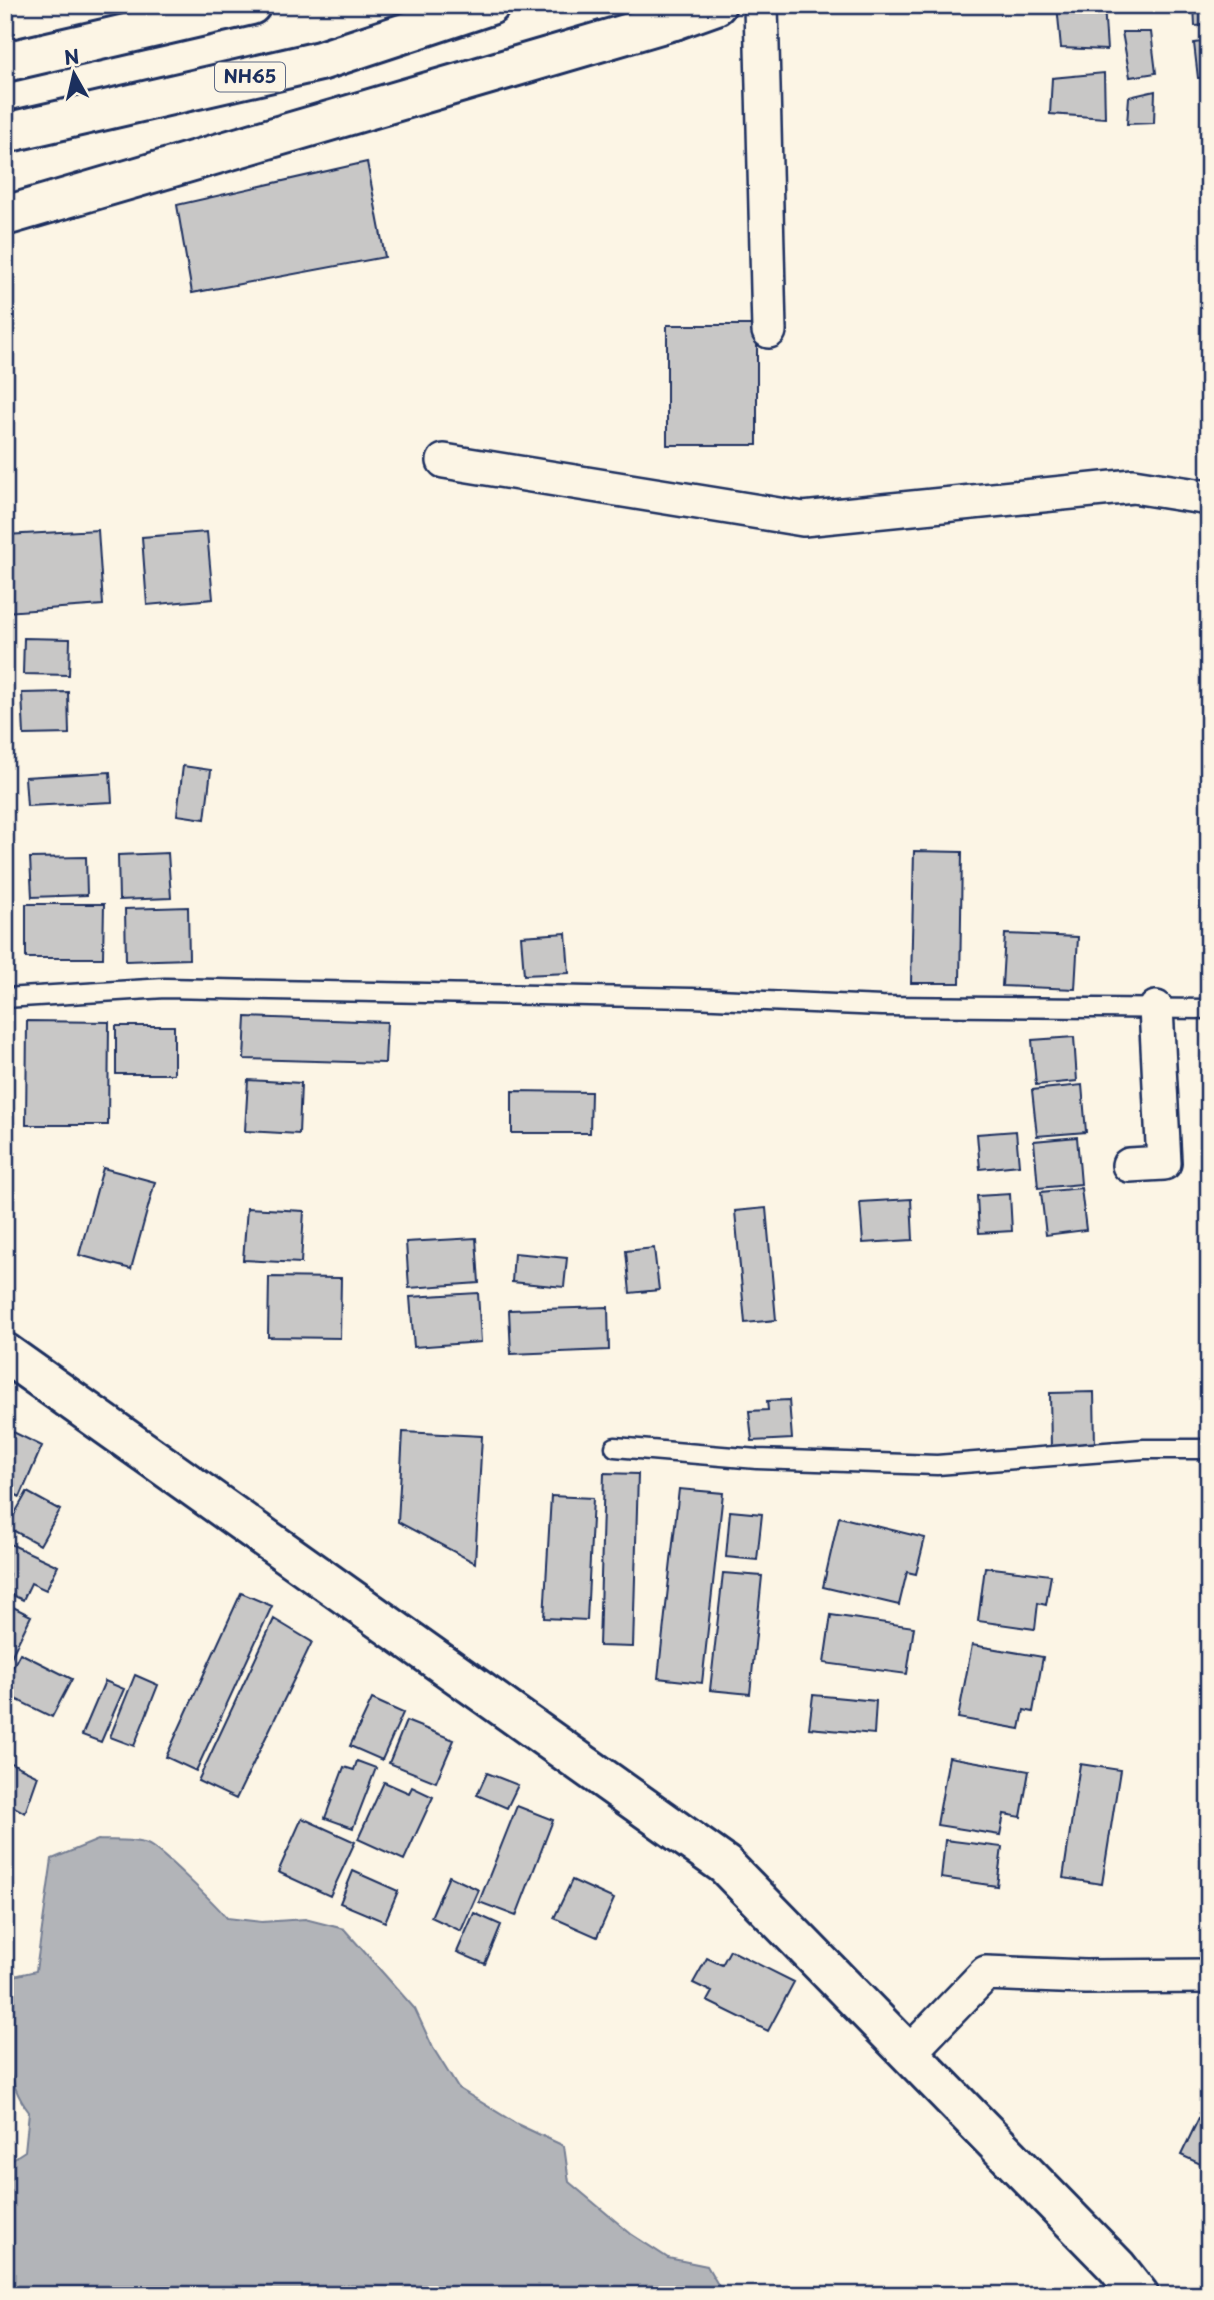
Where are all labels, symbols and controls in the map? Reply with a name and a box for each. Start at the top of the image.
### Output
north arrow [38,38,108,108]
text: N [62,41,81,71]
road number: NH65 [215,62,285,92]

